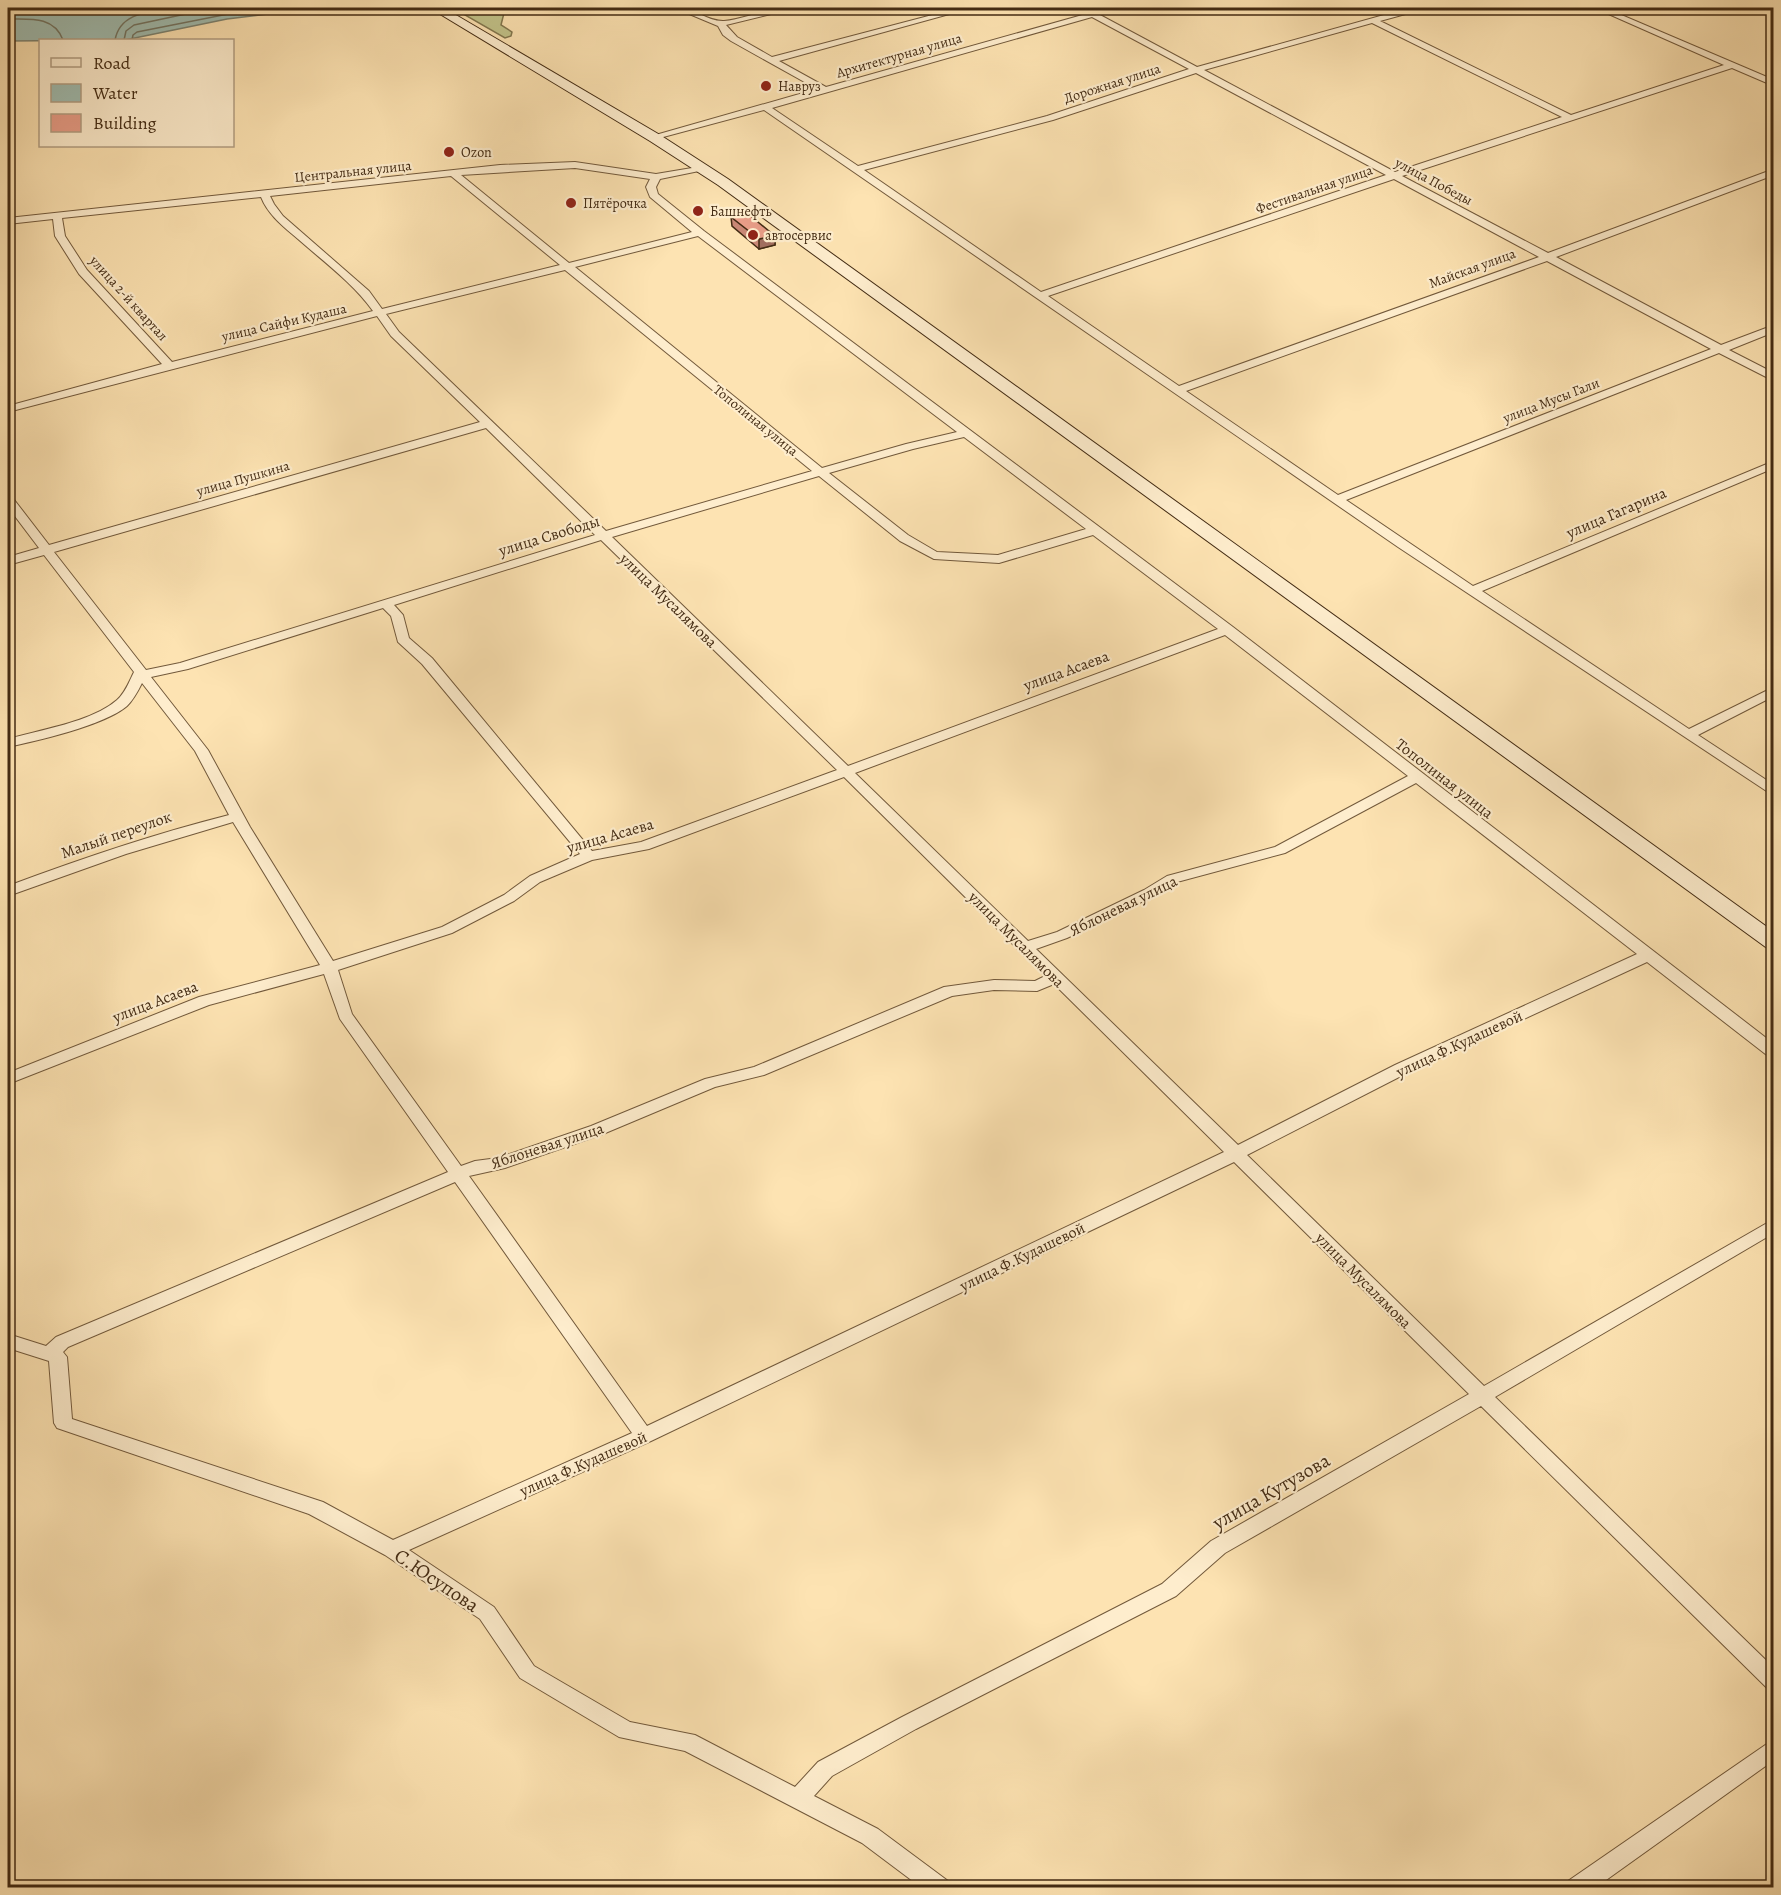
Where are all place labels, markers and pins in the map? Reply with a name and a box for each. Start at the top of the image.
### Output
place label: Навруз [778,77,821,96]
marker: Навруз [759,79,773,93]
place label: Ozon [461,143,492,162]
marker: Ozon [442,145,456,159]
place label: Пятёрочка [583,194,647,213]
marker: Пятёрочка [564,196,578,210]
place label: Башнефть [710,202,772,221]
marker: Башнефть [691,204,705,218]
place label: автосервис [765,226,832,245]
marker: автосервис [746,228,760,242]

